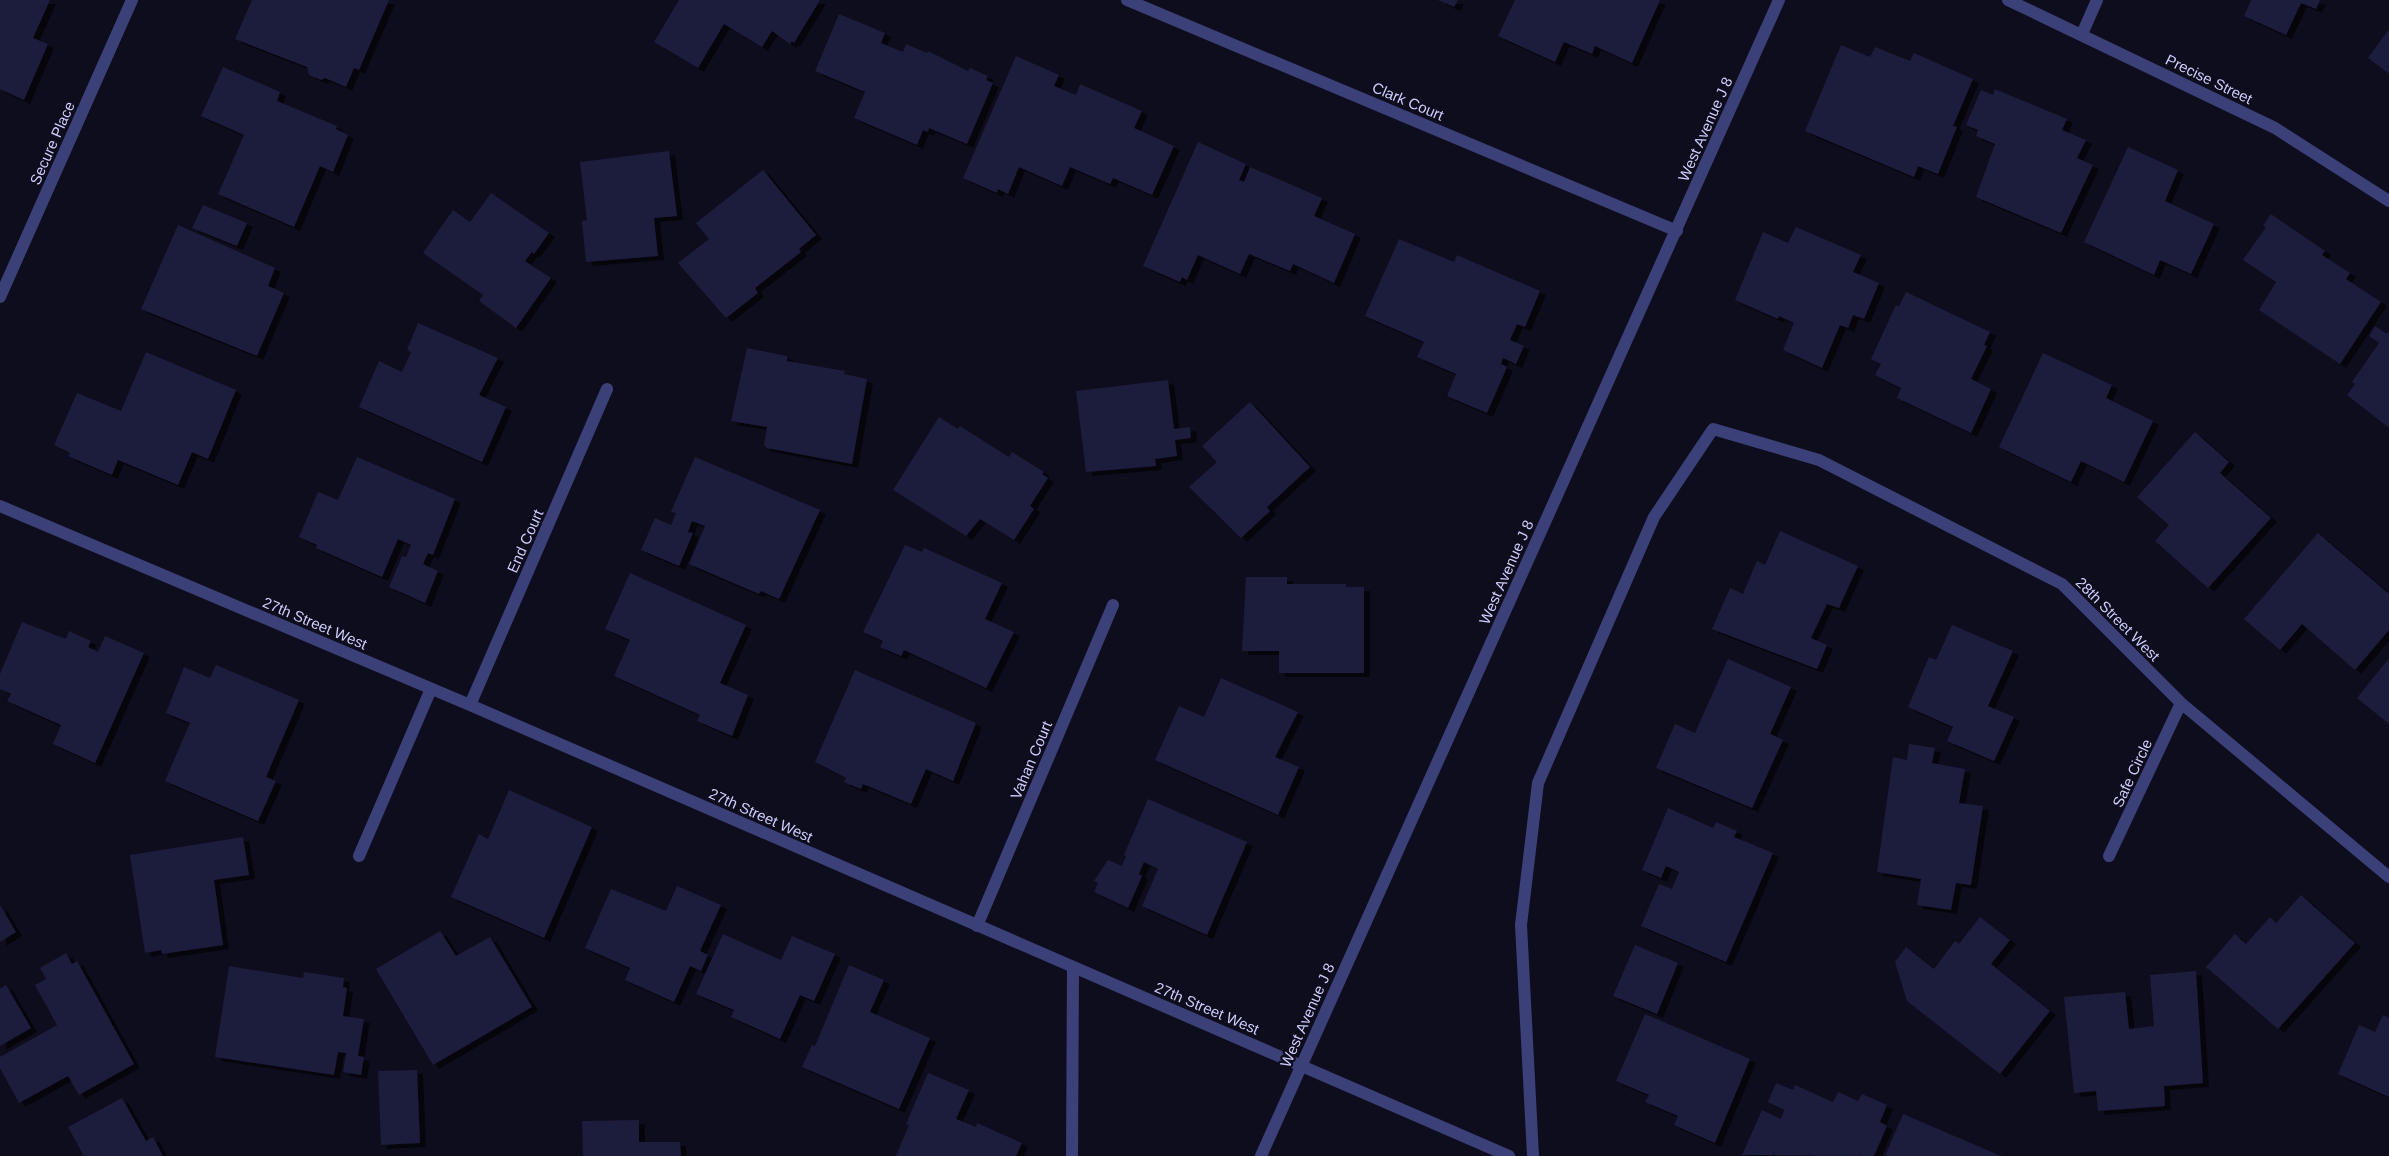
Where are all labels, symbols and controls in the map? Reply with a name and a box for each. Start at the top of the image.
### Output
street label: Precise Street [2163,51,2256,108]
street label: West Avenue J 8 [1674,74,1736,184]
street label: Clark Court [1370,78,1447,124]
street label: Secure Place [26,99,78,187]
street label: End Court [503,506,547,575]
street label: West Avenue J 8 [1475,517,1537,627]
street label: 28th Street West [2073,574,2164,665]
street label: 27th Street West [260,593,370,653]
street label: Vahan Court [1007,718,1055,802]
street label: Safe Circle [2109,736,2155,810]
street label: 27th Street West [707,785,816,846]
street label: West Avenue J 8 [1276,960,1338,1070]
street label: 27th Street West [1152,978,1262,1038]

